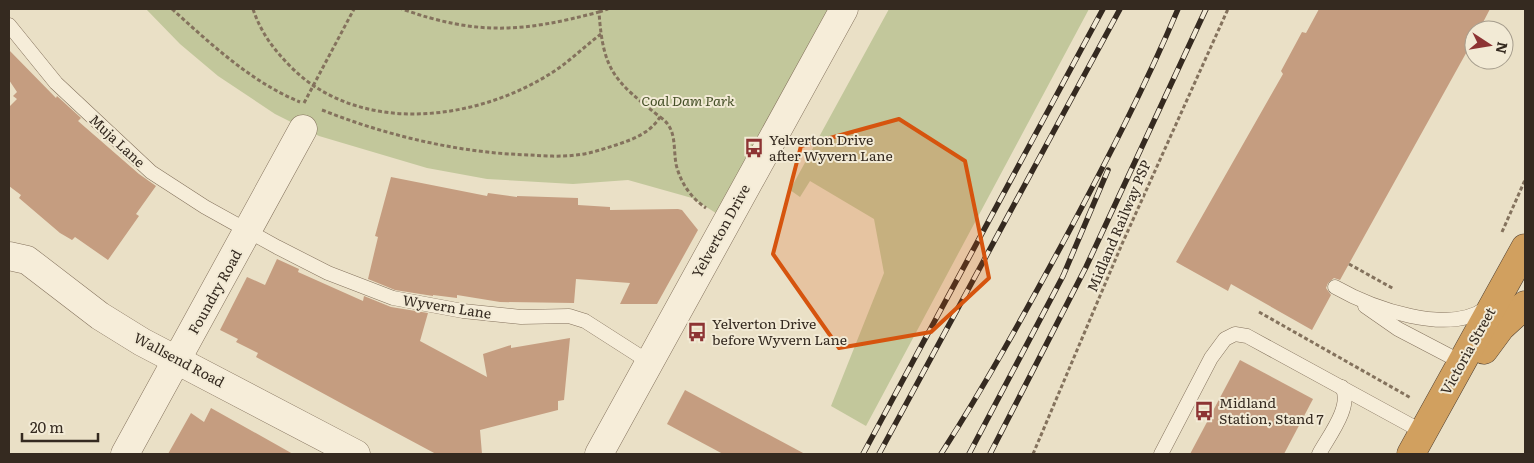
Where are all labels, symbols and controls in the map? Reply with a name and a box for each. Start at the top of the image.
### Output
north arrow [1464,20,1514,70]
text: N [1492,40,1514,56]
park label: Coal Dam Park [641,90,735,110]
street label: Muja Lane [85,109,150,171]
place label: Yelverton Drive after Wyvern Lane [769,129,893,165]
bus stop icon: Yelverton Drive after Wyvern Lane [743,137,765,159]
street label: Midland Railway PSP [1081,156,1155,294]
street label: Yelverton Drive [686,180,754,281]
street label: Foundry Road [183,245,246,338]
street label: Wyvern Lane [401,289,493,323]
street label: Victoria Street [1435,303,1500,398]
place label: Yelverton Drive before Wyvern Lane [712,313,847,349]
bus stop icon: Yelverton Drive before Wyvern Lane [686,321,708,343]
street label: Wallsend Road [131,327,229,392]
place label: Midland Station, Stand 7 [1219,392,1324,428]
bus stop icon: Midland Station, Stand 7 [1193,400,1215,422]
scale bar [22,410,99,442]
text: 20 m [30,415,64,438]

